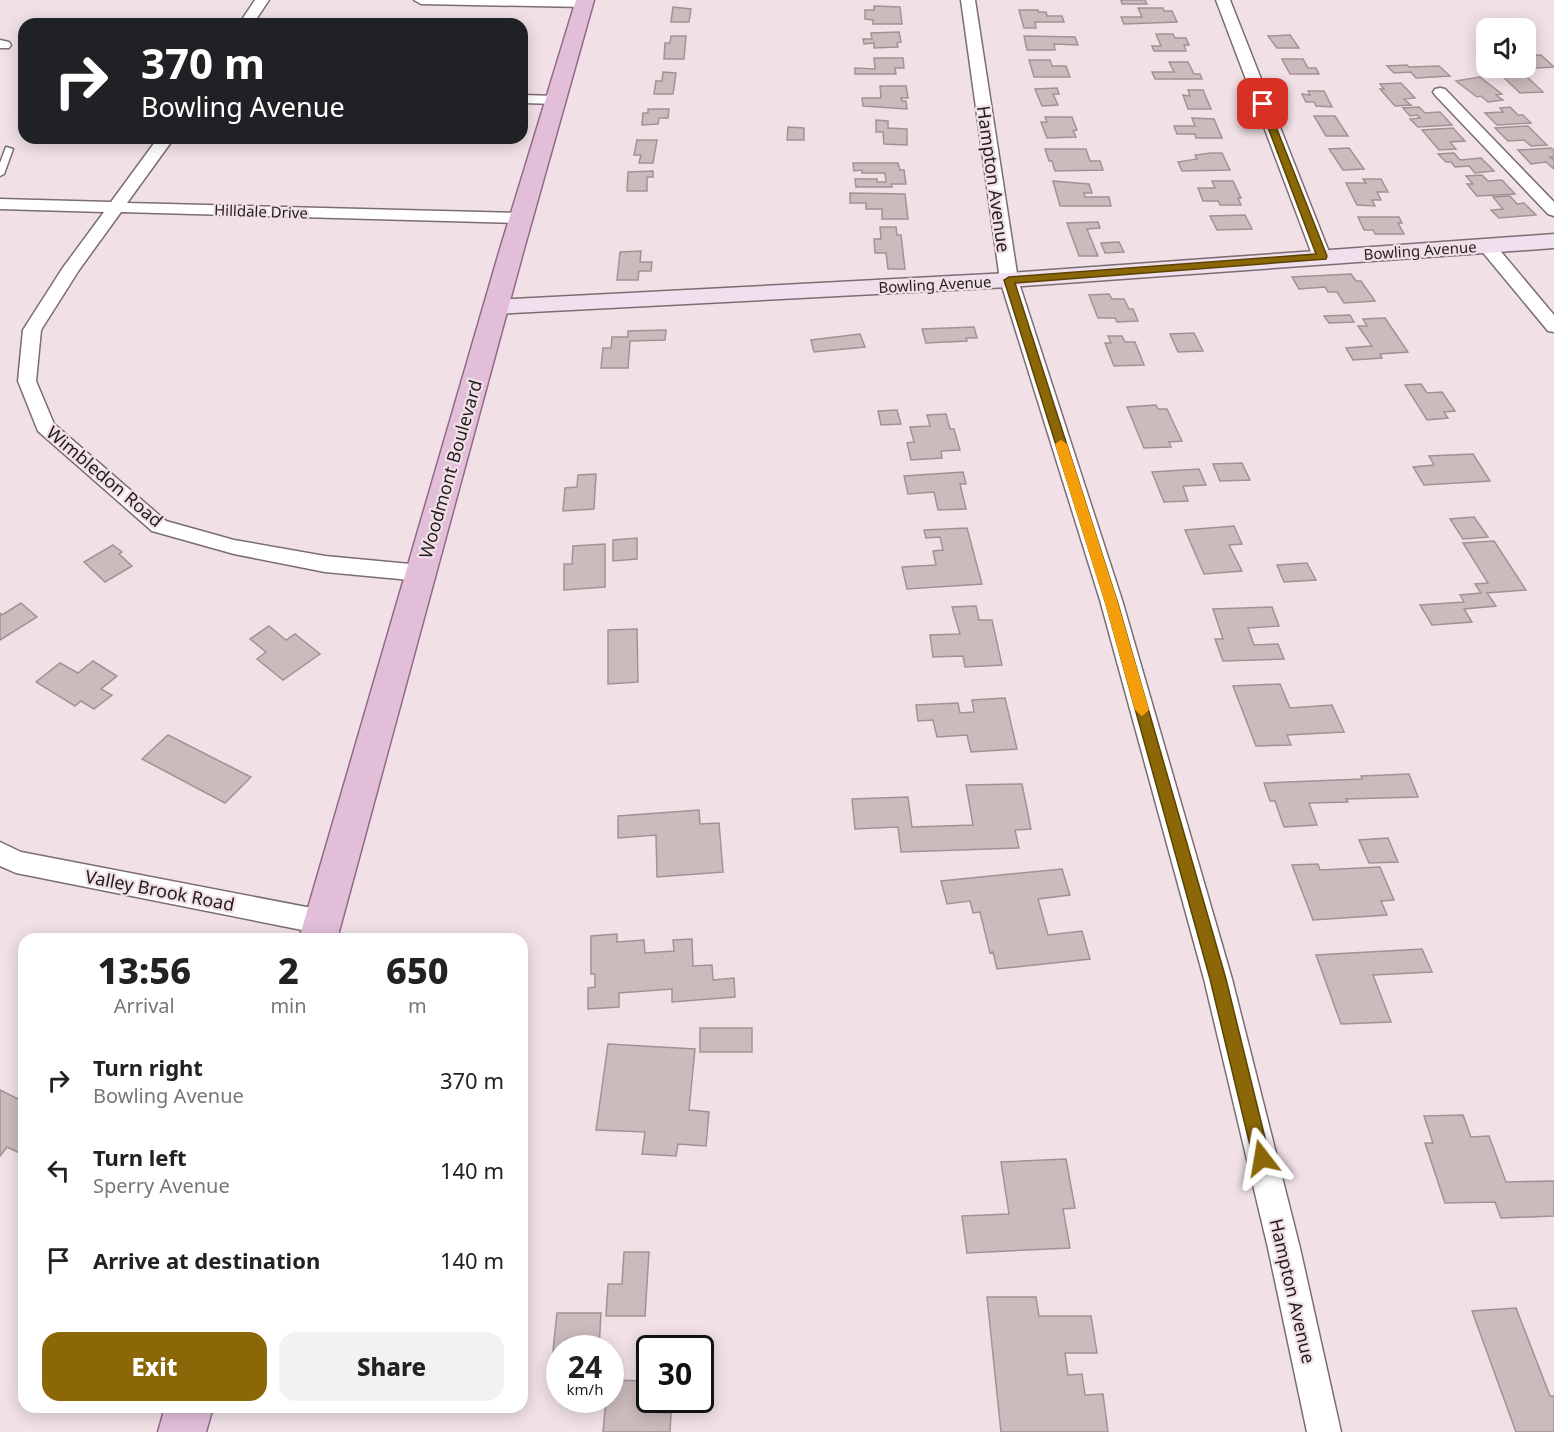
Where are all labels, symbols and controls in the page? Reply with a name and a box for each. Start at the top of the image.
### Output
map controls [1476,18,1536,78]
button: sound [1476,18,1536,78]
text: 370 m [141,34,265,91]
icon: right [42,42,120,120]
pin [1237,78,1288,129]
icon: arrive [1246,87,1279,120]
text: Bowling Avenue [141,88,345,125]
street label: Hampton Avenue [972,104,1016,254]
street label: Hilldale Drive [214,199,308,223]
street label: Bowling Avenue [1363,236,1477,264]
street label: Bowling Avenue [878,271,992,297]
street label: Woodmont Boulevard [413,377,487,561]
street label: Wimbledon Road [42,420,168,532]
street label: Valley Brook Road [83,864,237,916]
text: 13:56 [97,946,191,995]
text: 2 [278,946,299,995]
text: 650 [386,946,449,995]
text: Arrival [114,992,175,1019]
text: min [270,992,307,1019]
text: m [408,992,427,1019]
text: Turn right [93,1052,203,1082]
icon: right [42,1064,75,1097]
text: 370 m [440,1065,504,1095]
text: Bowling Avenue [93,1082,244,1109]
position arrow [1230,1126,1294,1190]
text: Turn left [93,1142,187,1172]
icon: left [42,1154,75,1187]
text: 140 m [440,1155,504,1185]
text: Sperry Avenue [93,1172,230,1199]
street label: Hampton Avenue [1265,1216,1321,1366]
icon: arrive [42,1244,75,1277]
text: Arrive at destination [93,1245,320,1275]
text: 140 m [440,1245,504,1275]
button: Exit [42,1332,267,1401]
button: Share [279,1332,504,1401]
speed limit sign: 30 [636,1335,714,1413]
text: 24 [568,1346,602,1387]
text: km/h [567,1379,603,1399]

